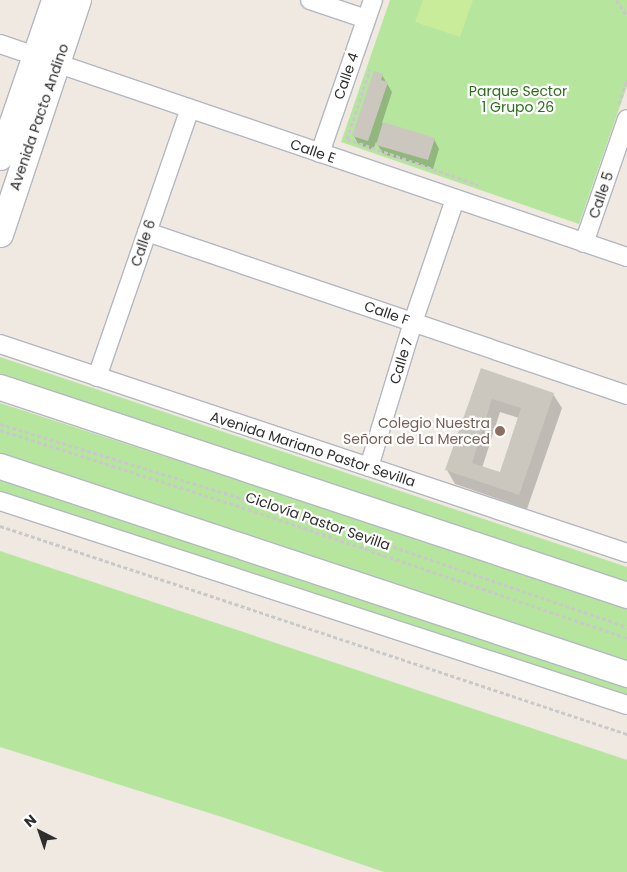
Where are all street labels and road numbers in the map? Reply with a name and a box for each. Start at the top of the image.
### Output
street label: Avenida Pacto Andino [6,41,72,193]
street label: Calle 4 [330,50,362,102]
street label: Calle E [288,135,338,167]
street label: Calle 5 [585,169,617,221]
street label: Calle 6 [127,217,159,269]
street label: Calle F [362,297,412,329]
street label: Calle 7 [386,336,416,386]
street label: Avenida Mariano Pastor Sevilla [208,408,418,490]
street label: Ciclovía Pastor Sevilla [243,488,393,554]

